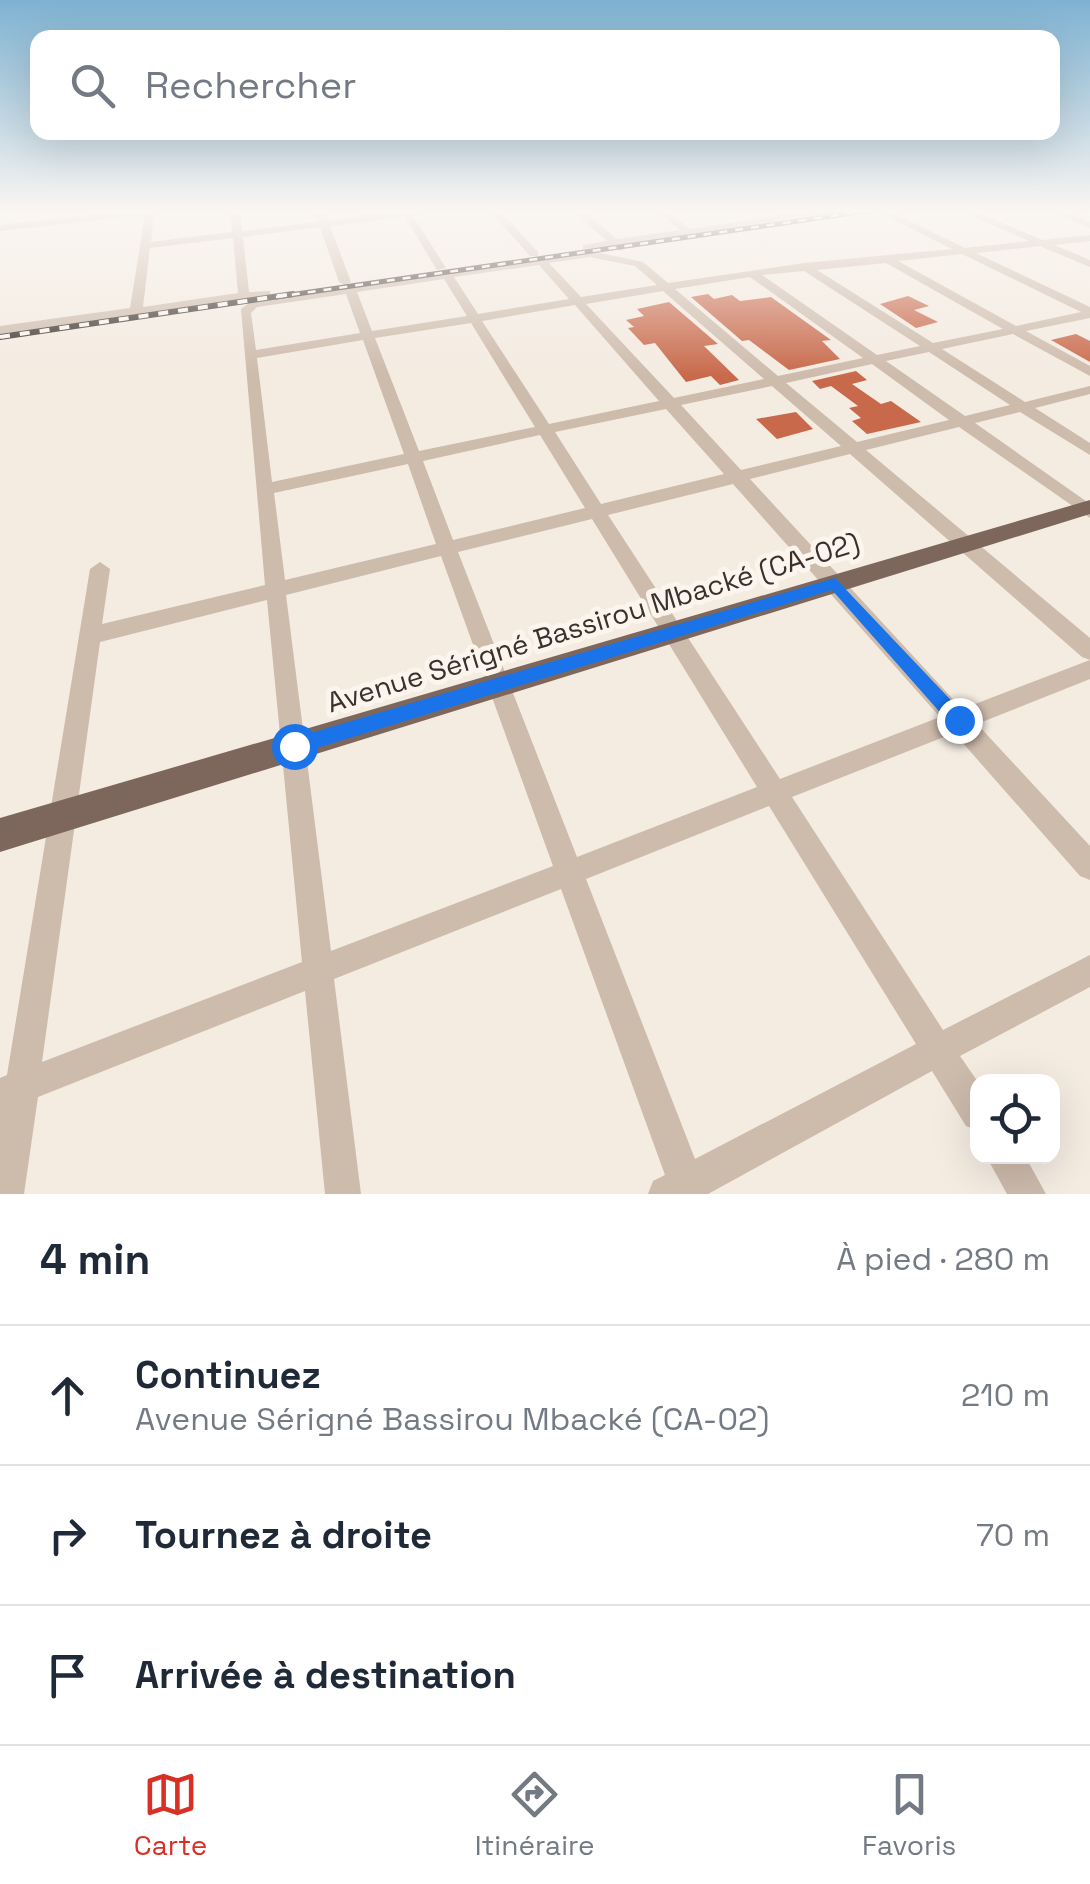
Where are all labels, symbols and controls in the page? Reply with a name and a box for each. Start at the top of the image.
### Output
search box [30,30,1060,140]
icon: search [65,58,120,113]
text: Rechercher [145,61,356,109]
street label: Avenue Sérigné Bassirou Mbacké (CA-02) [322,524,864,720]
route end [937,698,983,744]
route start [272,724,318,770]
map controls [970,1074,1060,1164]
button: locate [970,1074,1060,1164]
text: 4 min [40,1233,150,1286]
text: À pied · 280 m [836,1239,1050,1279]
text: Continuez [135,1351,321,1399]
icon: ahead [40,1368,95,1423]
text: 210 m [961,1375,1050,1415]
text: Avenue Sérigné Bassirou Mbacké (CA-02) [135,1399,769,1439]
icon: right [40,1508,95,1563]
text: Tournez à droite [135,1511,432,1559]
text: 70 m [976,1515,1050,1555]
icon: arrive [40,1648,95,1703]
text: Arrivée à destination [135,1651,516,1699]
tab: Carte [134,1767,207,1863]
tab: Itinéraire [475,1767,595,1863]
tab: Favoris [862,1767,956,1863]

